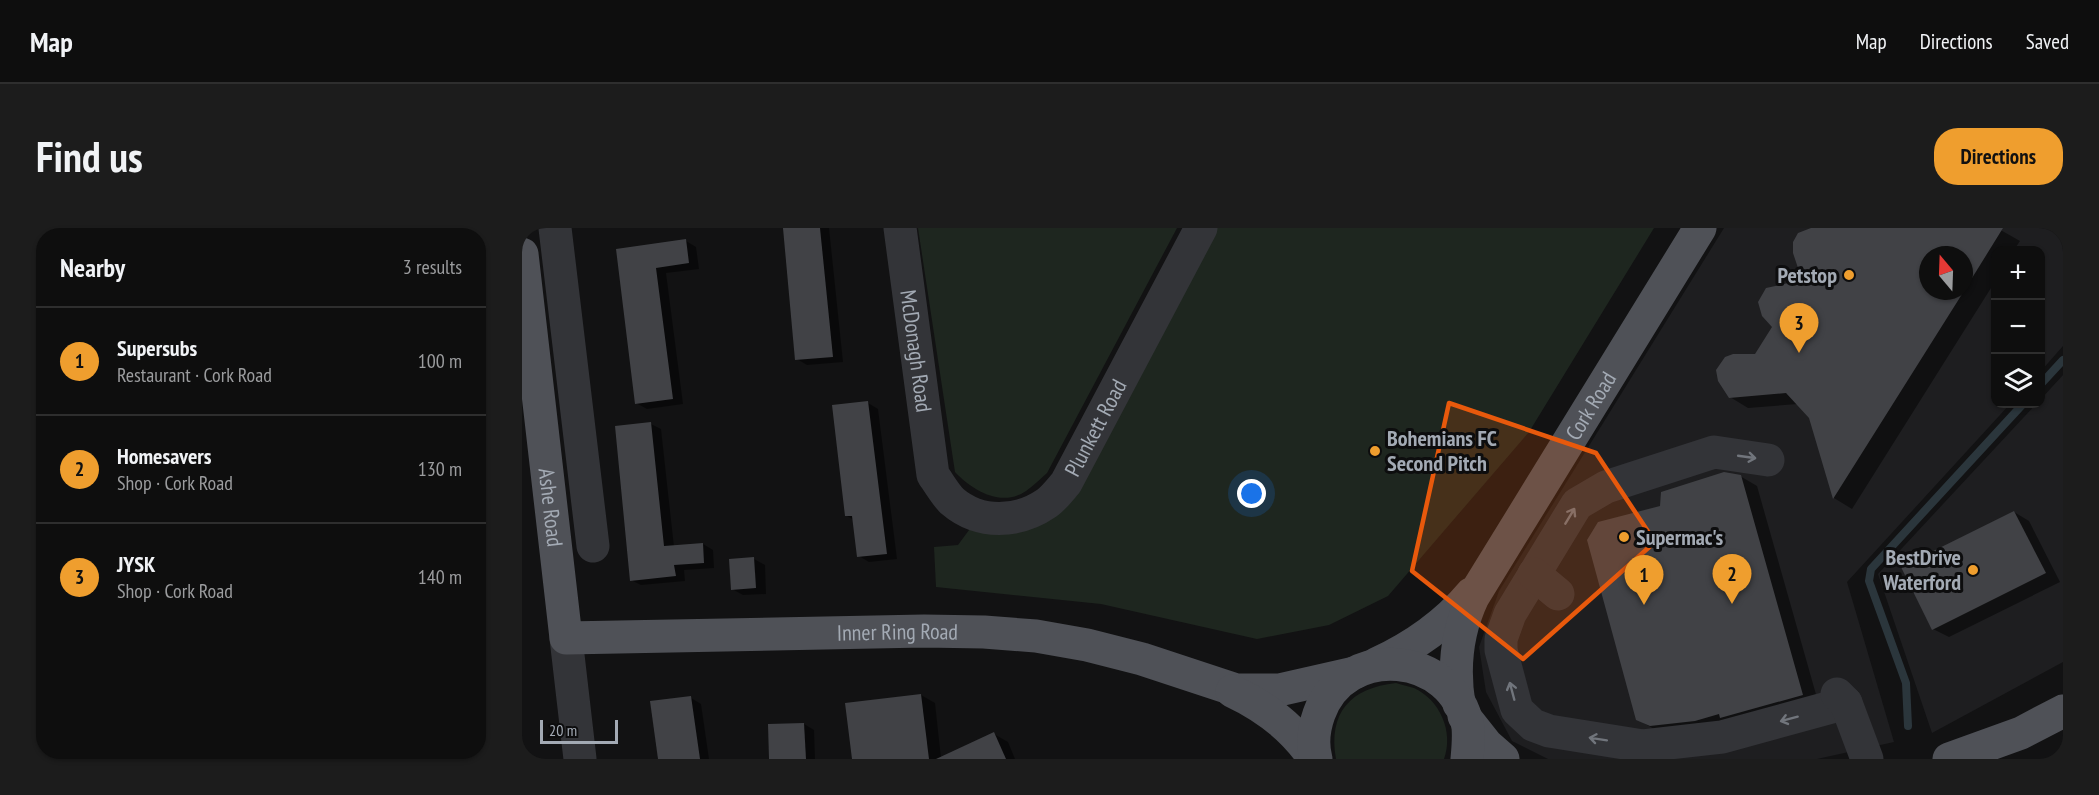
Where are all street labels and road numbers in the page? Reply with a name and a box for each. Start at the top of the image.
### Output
street label: McDonagh Road [894,288,938,414]
street label: Cork Road [1559,366,1622,445]
street label: Plunkett Road [1058,374,1132,481]
street label: Ashe Road [533,467,569,548]
street label: Inner Ring Road [837,617,958,647]

